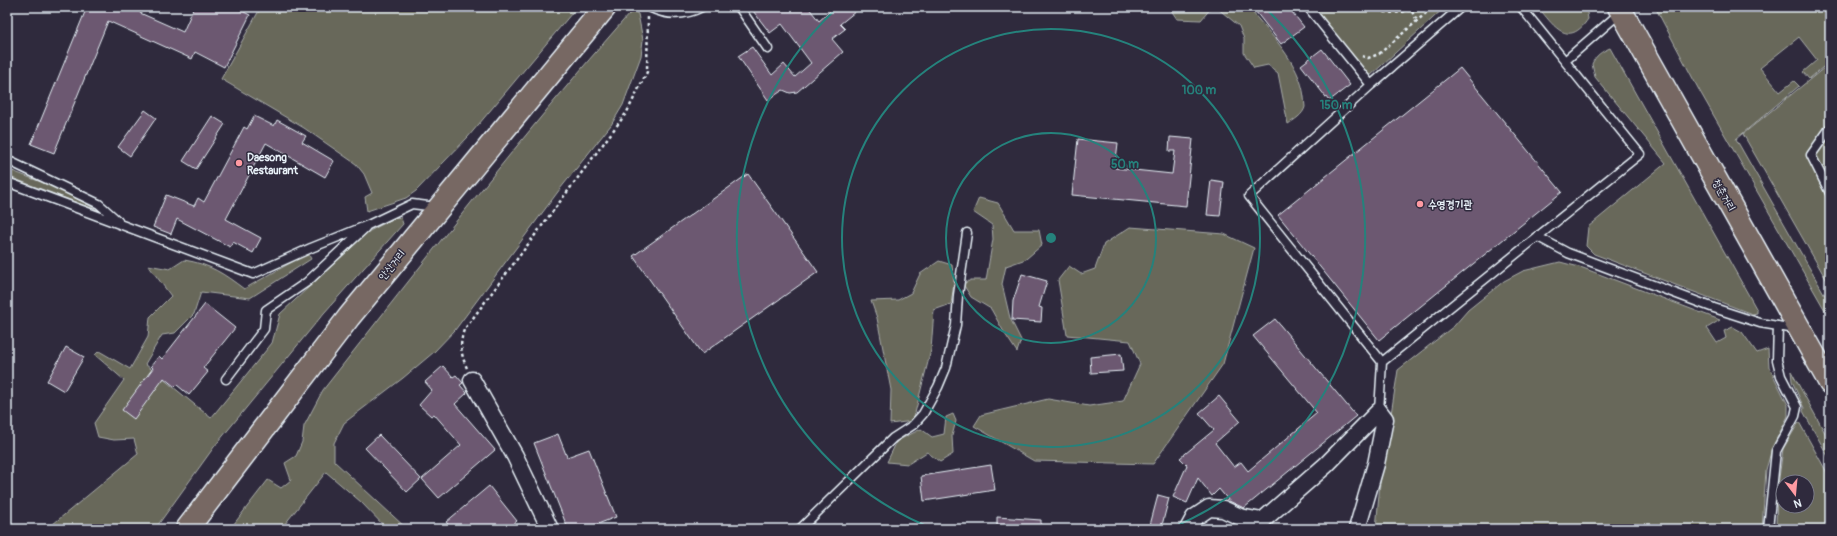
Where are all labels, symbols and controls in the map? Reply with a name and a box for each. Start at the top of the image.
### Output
text: 100 m [1182,83,1217,98]
text: 150 m [1320,98,1353,113]
place label: Daesong Restaurant [247,151,298,177]
text: 50 m [1111,157,1139,172]
marker: Daesong Restaurant [234,158,244,168]
street label: 청춘거리 [1710,176,1738,214]
place label: 수영경기관 [1428,198,1472,211]
marker: 수영경기관 [1415,199,1425,209]
centre of rings [1044,231,1058,245]
street label: 안산거리 [376,247,408,283]
north arrow [1775,474,1815,514]
text: N [1792,496,1803,511]

